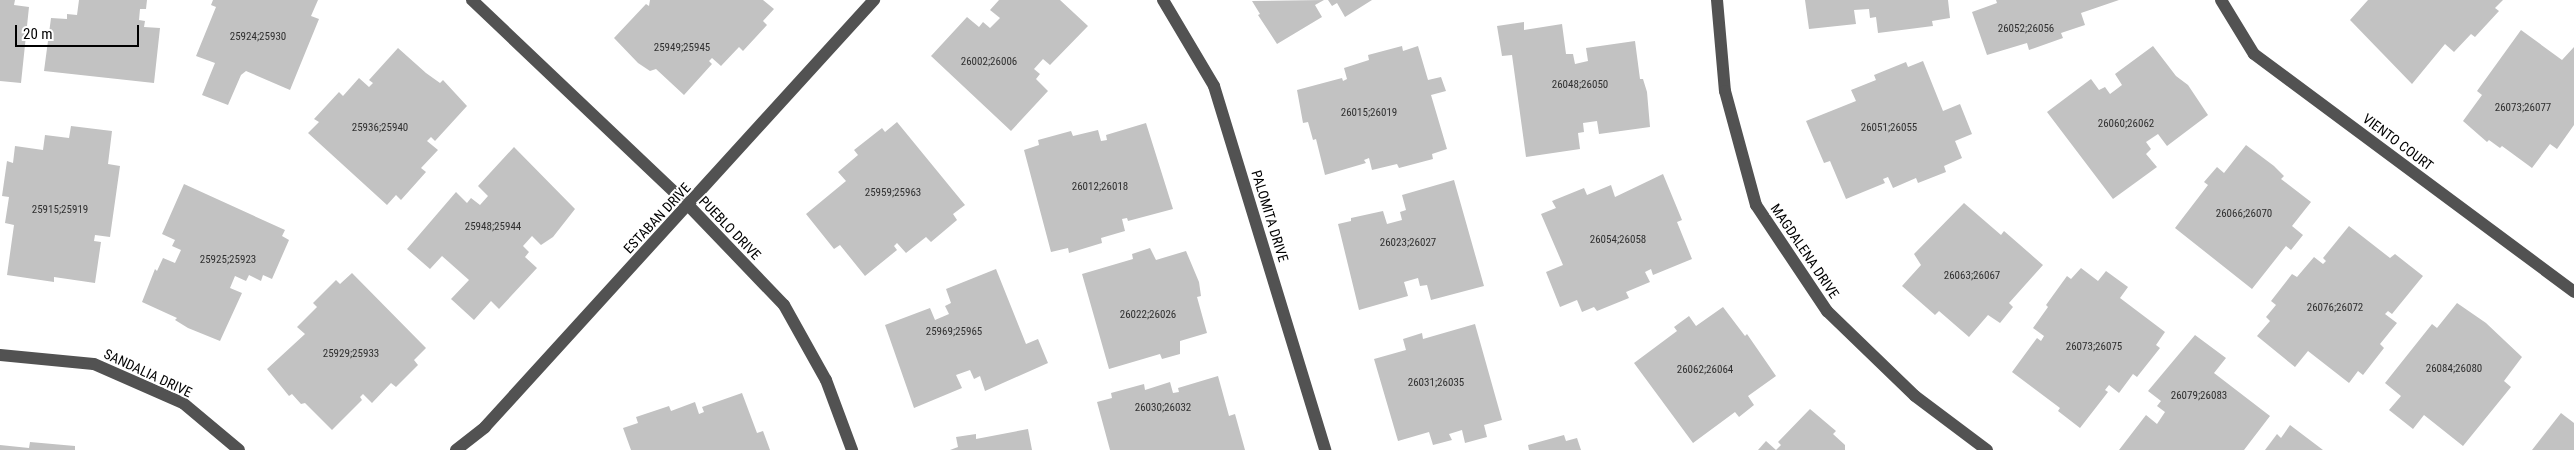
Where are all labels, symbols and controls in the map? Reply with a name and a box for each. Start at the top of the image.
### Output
scale bar [18,15,141,47]
house number: 26052;26056 [1998,22,2054,36]
text: 20 m [23,25,53,43]
house number: 25924;25930 [230,30,286,44]
house number: 25949;25945 [654,41,710,55]
house number: 26002;26006 [961,55,1017,69]
house number: 26048;26050 [1552,78,1608,92]
house number: 26073;26077 [2495,101,2551,115]
house number: 26015;26019 [1341,106,1397,120]
street label: VIENTO COURT [2359,110,2437,174]
house number: 26060;26062 [2098,117,2154,131]
house number: 25936;25940 [352,121,408,135]
house number: 26051;26055 [1861,121,1917,135]
street label: PALOMITA DRIVE [1248,168,1292,264]
street label: ESTABAN DRIVE [620,179,694,257]
house number: 26012;26018 [1072,180,1128,194]
house number: 25959;25963 [865,186,921,200]
street label: PUEBLO DRIVE [696,193,764,263]
street label: MAGDALENA DRIVE [1767,201,1843,301]
house number: 25915;25919 [32,203,88,217]
house number: 26066;26070 [2216,207,2272,221]
house number: 25948;25944 [465,220,521,234]
house number: 26054;26058 [1590,233,1646,247]
house number: 26023;26027 [1380,236,1436,250]
house number: 25925;25923 [200,253,256,267]
house number: 26063;26067 [1944,269,2000,283]
house number: 26076;26072 [2307,301,2363,315]
house number: 26022;26026 [1120,308,1176,322]
house number: 25969;25965 [926,325,982,339]
house number: 26073;26075 [2066,340,2122,354]
street label: SANDALIA DRIVE [101,345,195,401]
house number: 25929;25933 [323,347,379,361]
house number: 26084;26080 [2426,362,2482,376]
house number: 26062;26064 [1677,363,1733,377]
house number: 26031;26035 [1408,376,1464,390]
house number: 26079;26083 [2171,389,2227,403]
house number: 26030;26032 [1135,401,1191,415]

